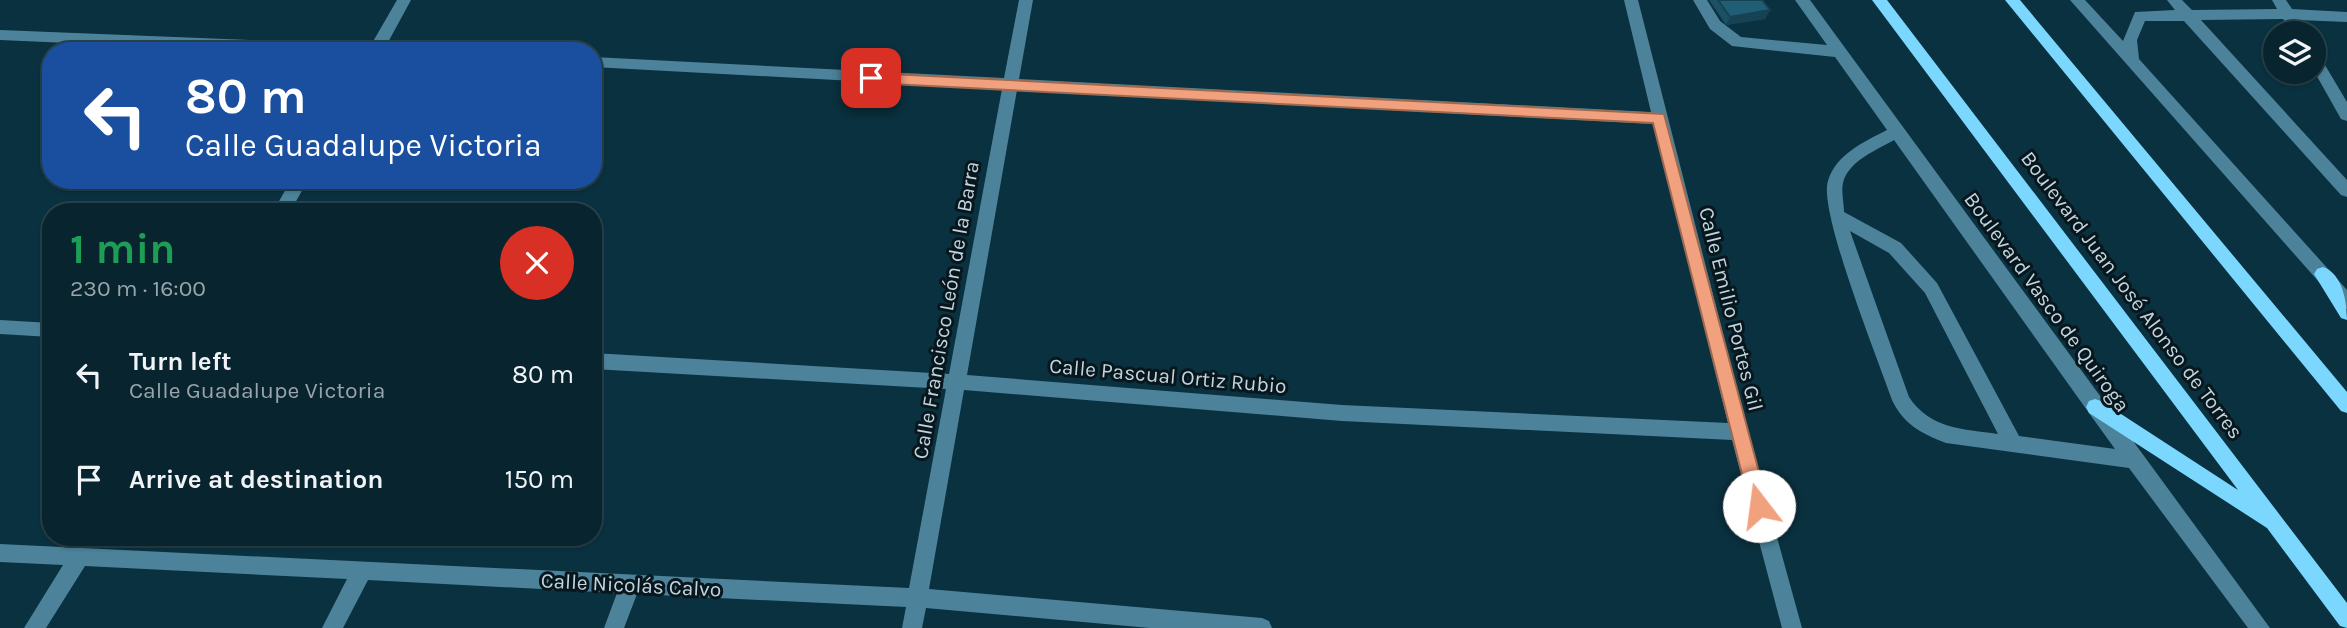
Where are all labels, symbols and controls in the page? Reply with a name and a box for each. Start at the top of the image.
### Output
map controls [2263,21,2326,84]
button: layers [2263,21,2326,84]
pin [841,48,901,108]
icon: arrive [852,59,890,97]
text: 80 m [185,68,307,125]
icon: left [70,70,161,161]
text: Calle Guadalupe Victoria [185,127,542,164]
street label: Boulevard Juan José Alonso de Torres [2016,147,2248,443]
street label: Calle Francisco León de la Barra [908,159,984,461]
street label: Boulevard Vasco de Quiroga [1959,188,2135,416]
street label: Calle Emilio Portes Gil [1694,205,1768,413]
text: 1 min [70,224,175,274]
button: close [500,226,574,300]
text: 230 m · 16:00 [70,275,206,302]
text: Turn left [129,346,231,377]
street label: Calle Pascual Ortiz Rubio [1048,354,1288,398]
icon: left [70,356,108,394]
text: 80 m [512,359,574,390]
text: Calle Guadalupe Victoria [129,377,385,404]
icon: arrive [70,461,108,499]
text: Arrive at destination [129,464,383,495]
text: 150 m [505,464,574,495]
position arrow [1722,469,1796,543]
street label: Calle Nicolás Calvo [540,568,722,602]

